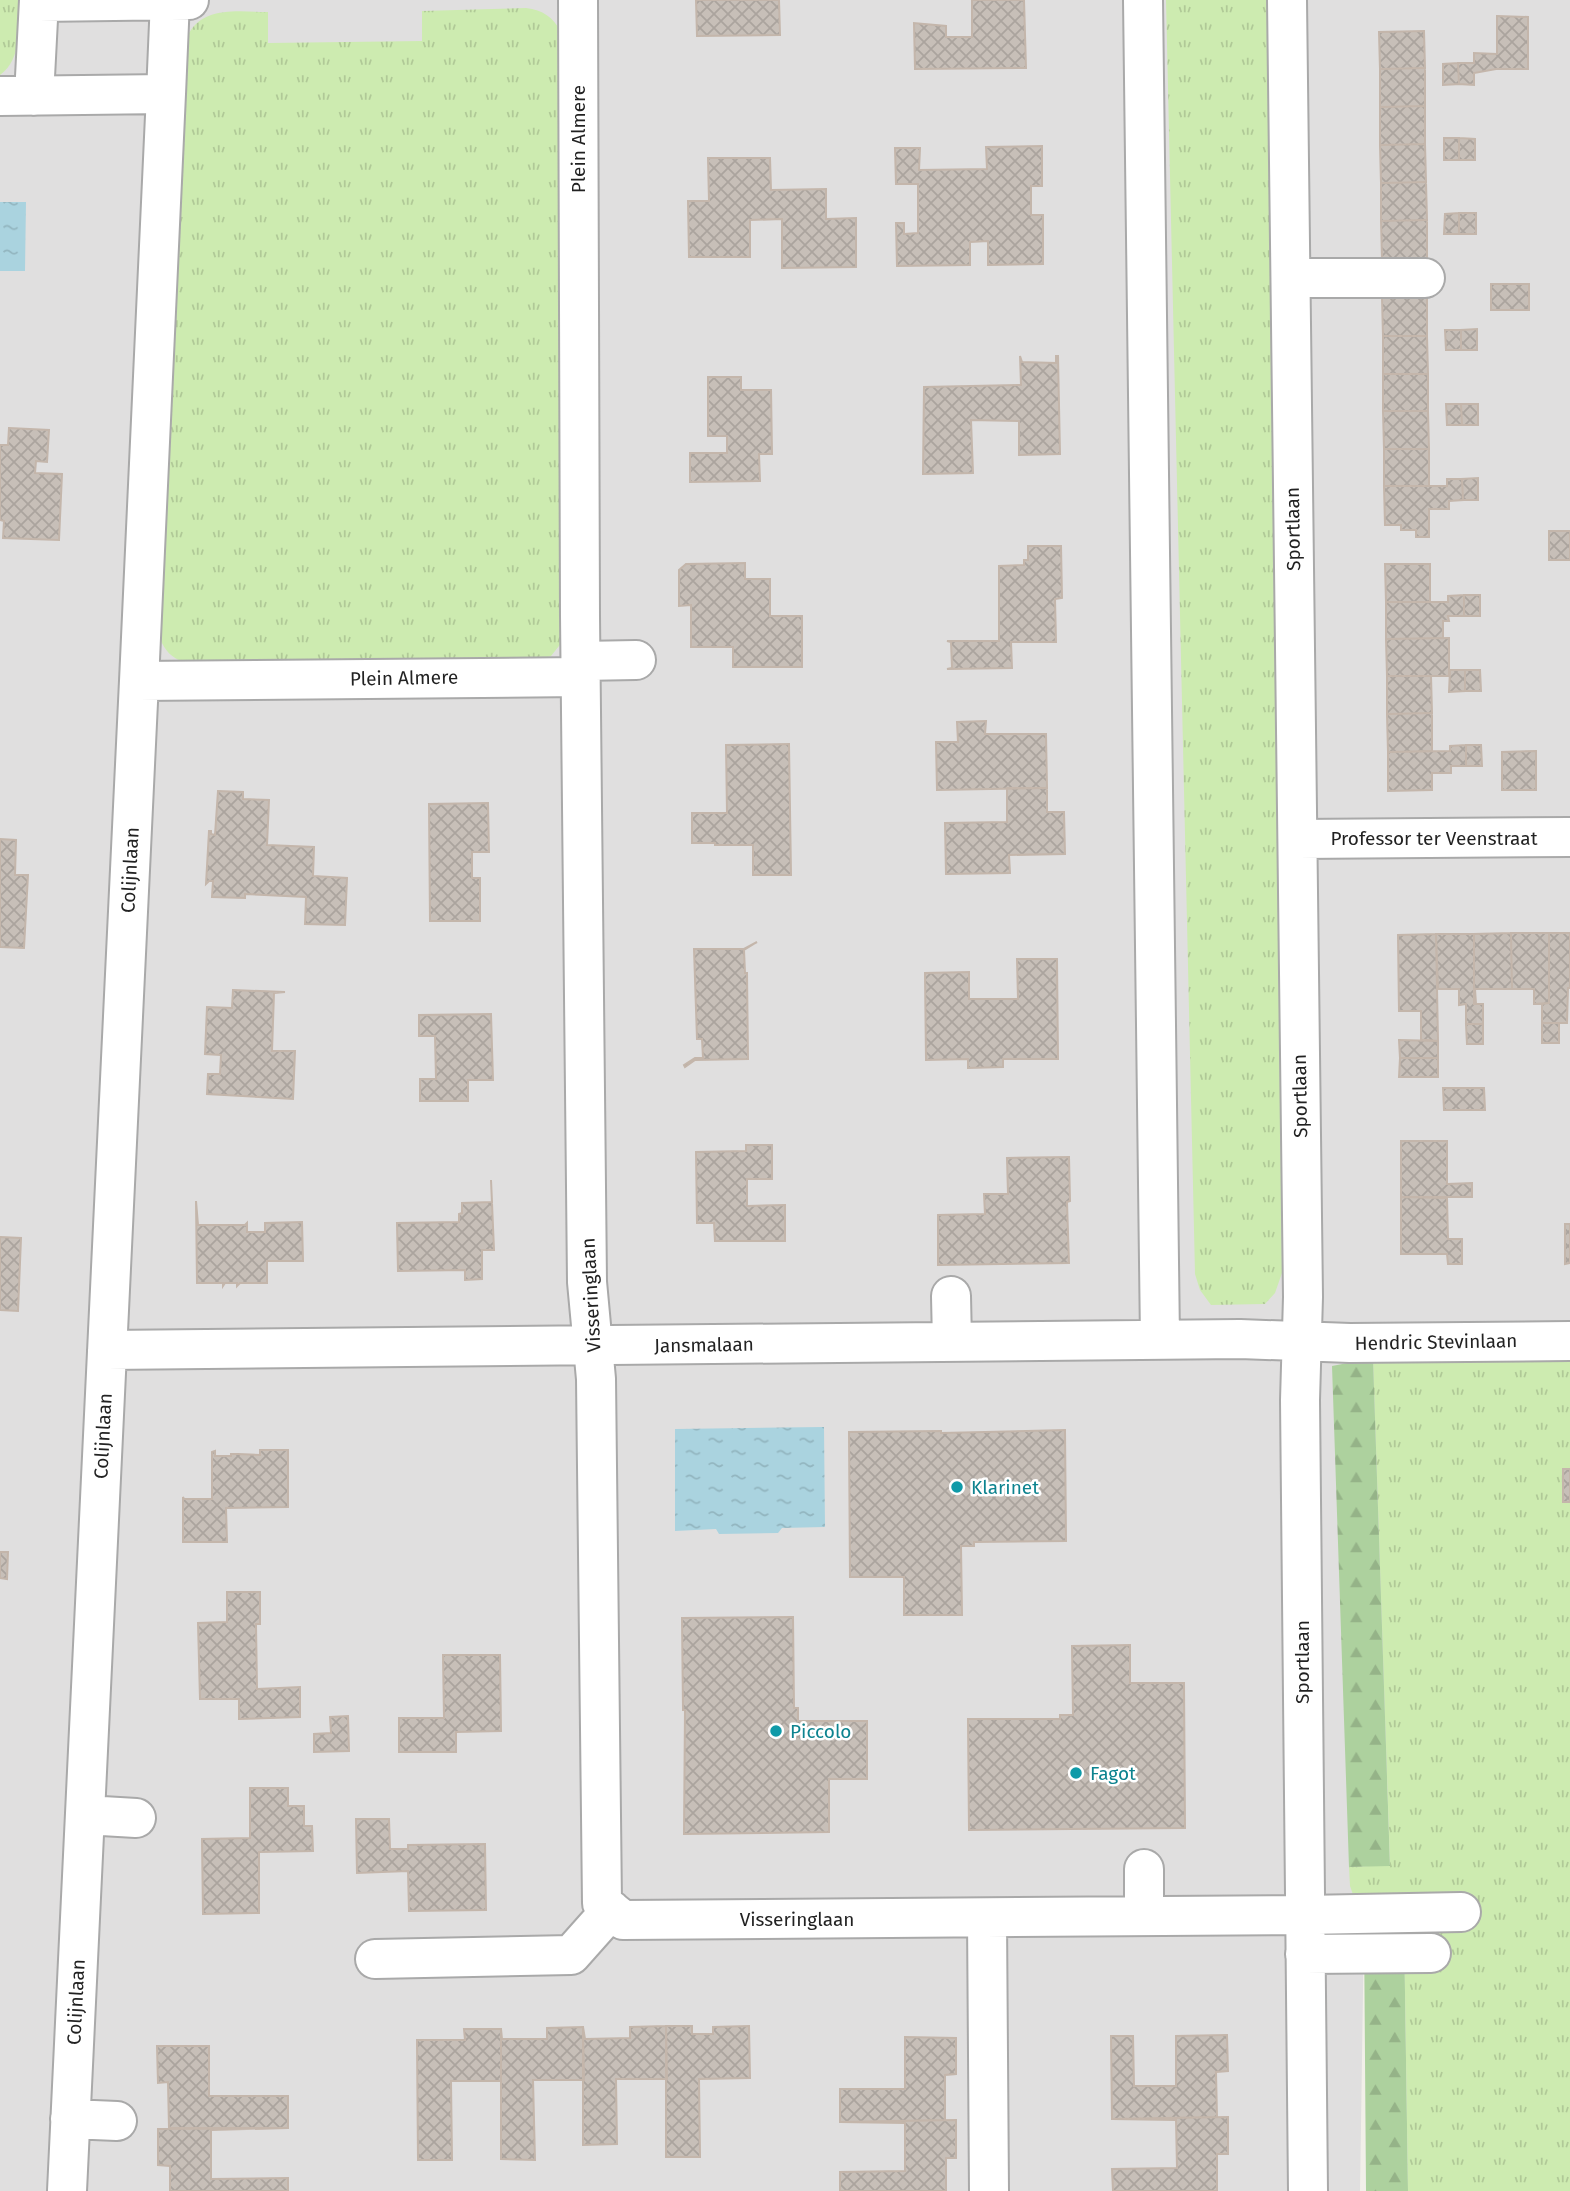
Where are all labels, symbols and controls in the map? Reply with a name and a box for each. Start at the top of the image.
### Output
street label: Plein Almere [567,85,590,193]
street label: Sportlaan [1281,487,1305,571]
street label: Plein Almere [350,666,458,690]
street label: Colijnlaan [116,826,144,914]
street label: Professor ter Veenstraat [1330,827,1538,850]
street label: Sportlaan [1288,1054,1312,1138]
street label: Visseringlaan [577,1237,605,1353]
street label: Hendric Stevinlaan [1354,1329,1518,1355]
street label: Jansmalaan [654,1333,754,1357]
street label: Colijnlaan [89,1392,117,1480]
place label: Klarinet [971,1476,1039,1499]
marker: Klarinet [949,1479,965,1495]
street label: Sportlaan [1291,1620,1314,1704]
place label: Piccolo [790,1720,851,1743]
marker: Piccolo [768,1723,784,1739]
place label: Fagot [1090,1762,1136,1785]
marker: Fagot [1068,1765,1084,1781]
street label: Visseringlaan [740,1908,854,1931]
street label: Colijnlaan [62,1958,90,2046]

